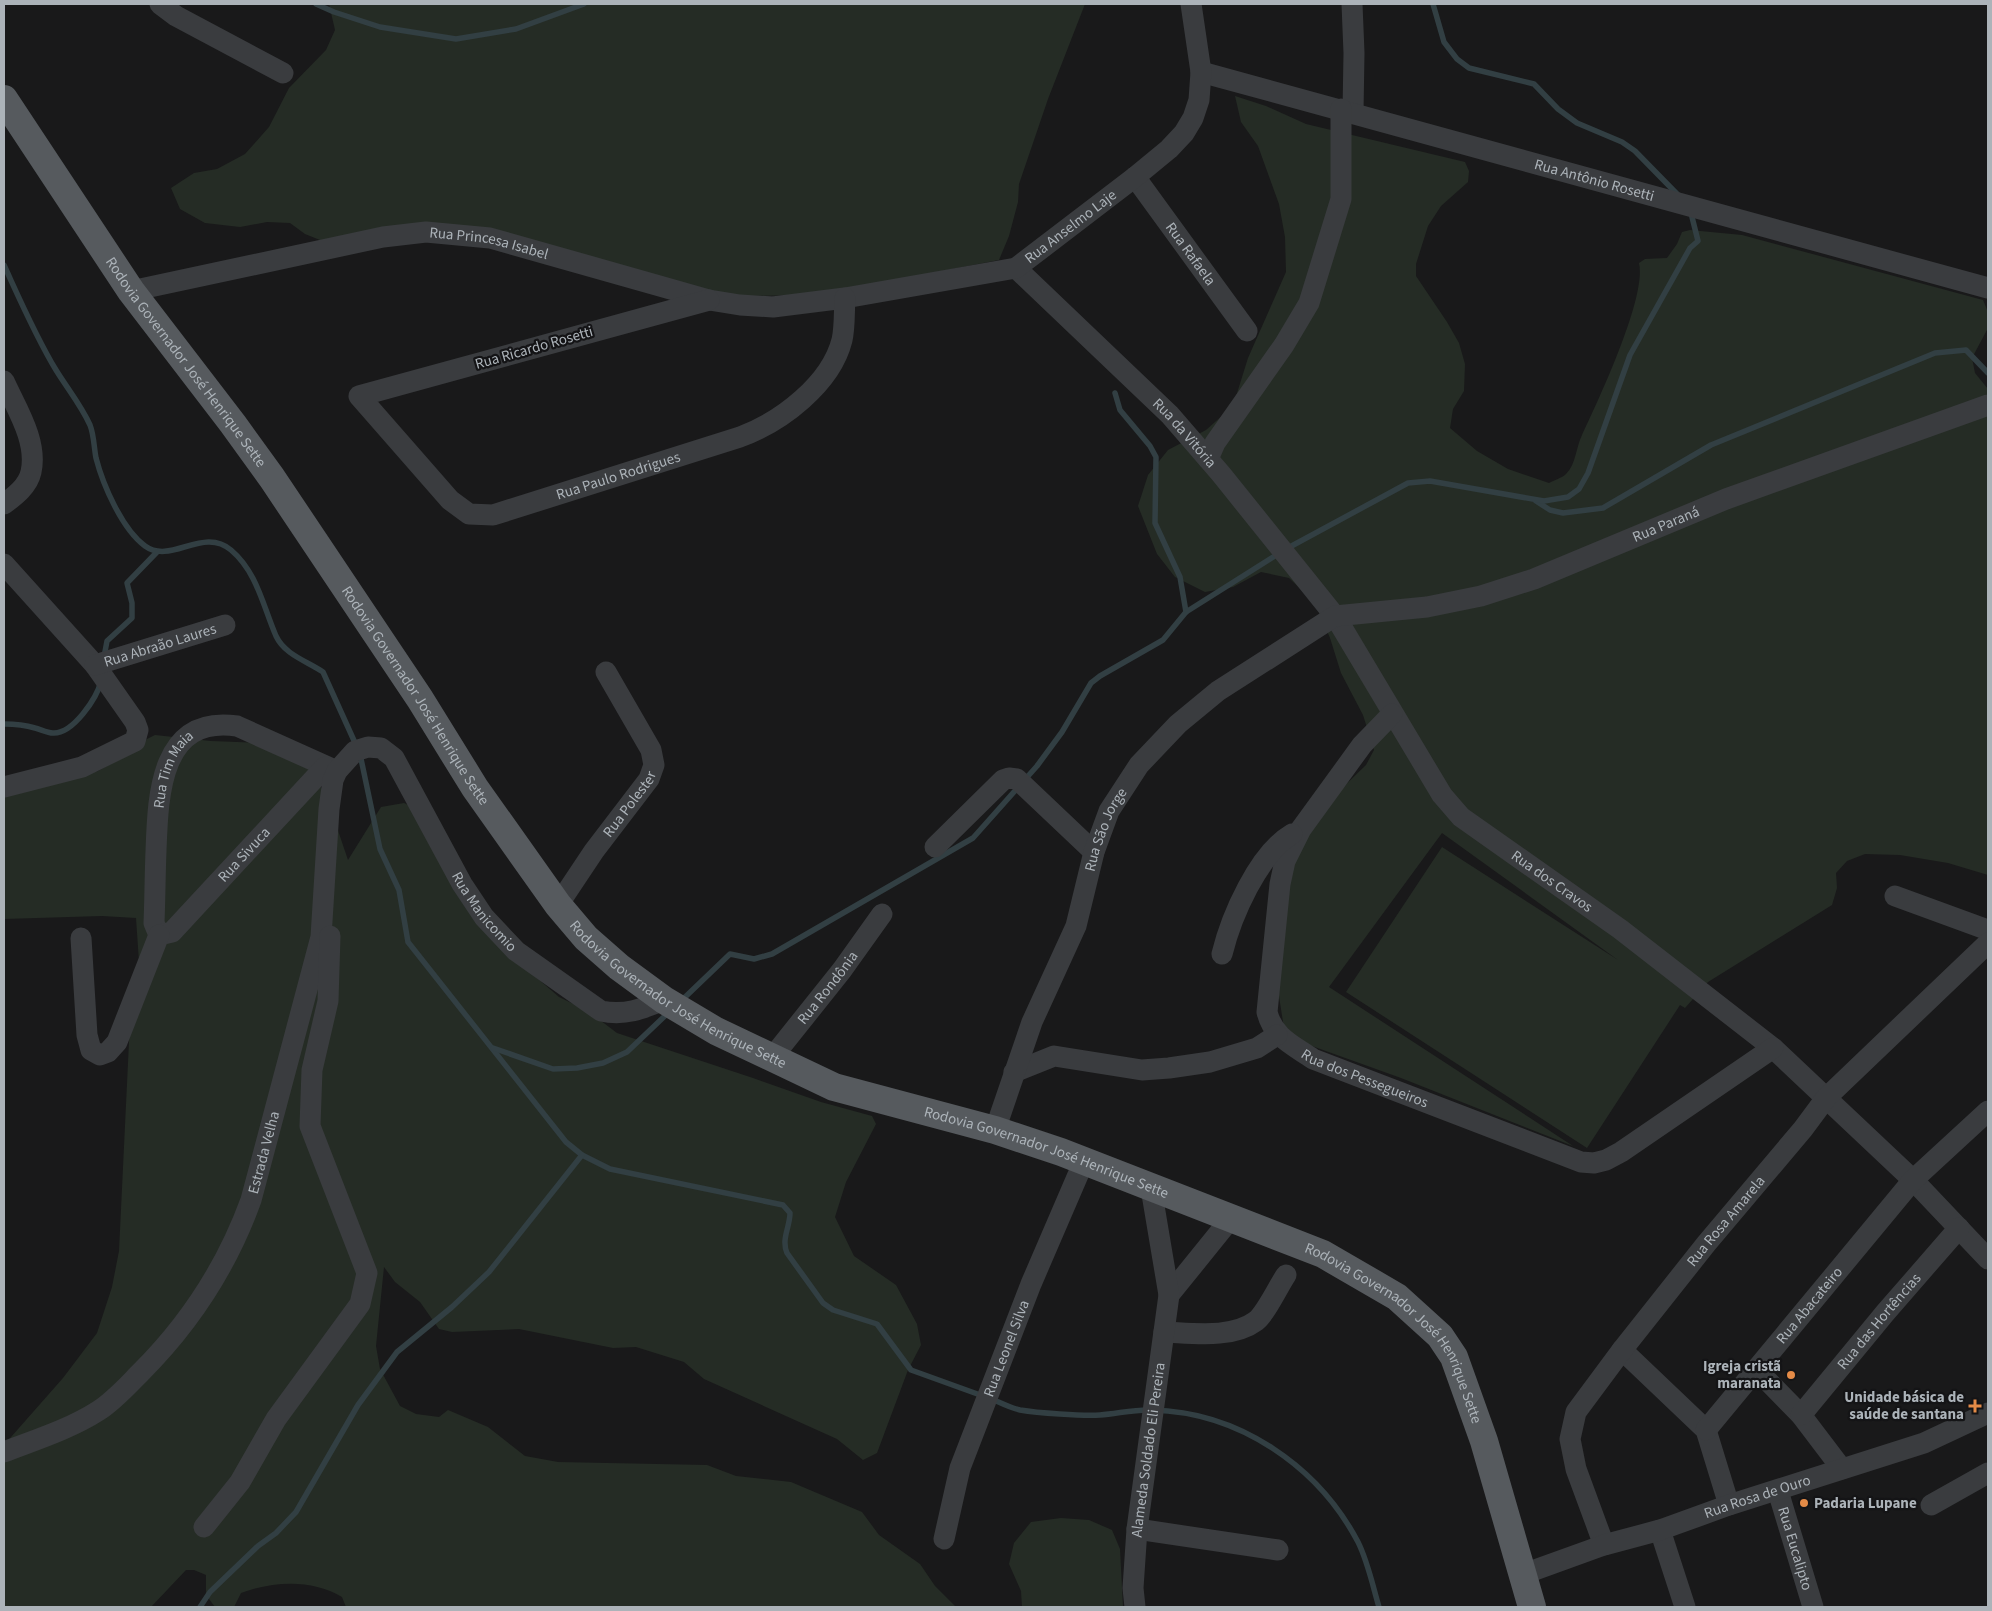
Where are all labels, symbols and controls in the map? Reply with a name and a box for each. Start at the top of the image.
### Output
street label: Rua Antônio Rosetti [1532,154,1657,206]
street label: Rua Anselmo Laje [1020,184,1121,268]
street label: Rua Rafaela [1161,218,1221,290]
street label: Rua Princesa Isabel [428,222,551,265]
street label: Rodovia Governador José Henrique Sette [101,253,271,471]
street label: Rua Ricardo Rosetti [473,321,595,375]
street label: Rua da Vitória [1148,393,1222,472]
street label: Rua Paulo Rodrigues [553,446,683,505]
street label: Rua Paraná [1629,501,1703,547]
street label: Rodovia Governador José Henrique Sette [337,582,494,809]
street label: Rua Abraão Laures [101,618,219,672]
street label: Rua Tim Maia [148,725,198,809]
street label: Rua Polester [598,767,662,842]
street label: Rua São Jorge [1079,783,1132,873]
street label: Rua Sivuca [213,822,275,887]
street label: Rua dos Cravos [1507,845,1597,917]
street label: Rua Manicomio [447,868,522,956]
street label: Rodovia Governador José Henrique Sette [565,916,790,1073]
street label: Rua Rondônia [792,947,863,1029]
street label: Rua dos Pessegueiros [1297,1043,1431,1113]
street label: Rodovia Governador José Henrique Sette [922,1101,1172,1203]
street label: Estrada Velha [243,1109,285,1196]
street label: Rua Rosa Amarela [1682,1171,1770,1271]
street label: Rodovia Governador José Henrique Sette [1302,1237,1487,1426]
street label: Rua Abacateiro [1771,1262,1848,1348]
street label: Rua das Hortências [1832,1268,1926,1374]
street label: Rua Leonel Silva [978,1297,1034,1400]
place label: Igreja cristã maranata [1703,1356,1781,1394]
street label: Alameda Soldado Eli Pereira [1126,1361,1170,1538]
marker: Igreja cristã maranata [1785,1369,1797,1381]
place label: Unidade básica de saúde de santana [1844,1387,1964,1425]
marker: Unidade básica de saúde de santana [1968,1399,1982,1413]
street label: Rua Rosa de Ouro [1701,1469,1813,1524]
place label: Padaria Lupane [1814,1493,1917,1514]
marker: Padaria Lupane [1798,1497,1810,1509]
street label: Rua Eucalipto [1773,1504,1818,1593]

